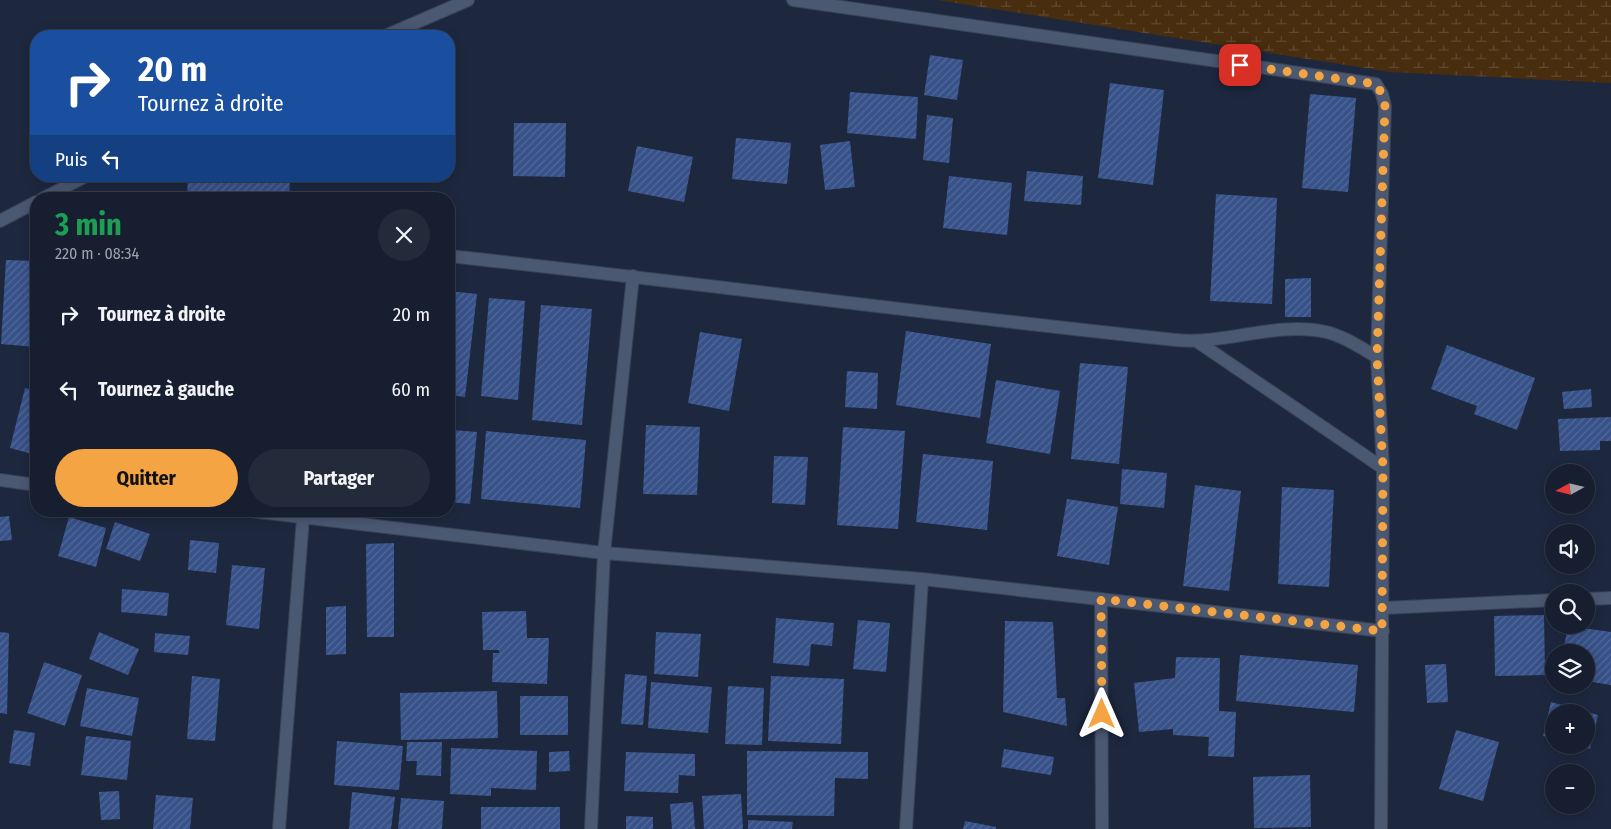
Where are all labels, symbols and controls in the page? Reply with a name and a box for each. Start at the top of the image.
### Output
pin [1219,44,1261,86]
text: 20 m [138,48,207,90]
icon: right [55,50,120,115]
icon: arrive [1226,51,1254,79]
text: Tournez à droite [138,90,284,117]
icon: left [97,145,125,173]
text: Puis [55,148,87,171]
text: 3 min [55,207,122,243]
button: close [378,209,430,261]
text: 220 m · 08:34 [55,244,139,263]
icon: right [55,301,83,329]
text: Tournez à droite [98,303,226,326]
text: 20 m [393,303,430,326]
icon: left [55,376,83,404]
text: Tournez à gauche [98,378,234,401]
text: 60 m [392,378,430,401]
button: Quitter [55,449,238,507]
button: Partager [248,449,430,507]
north arrow [1545,464,1595,514]
map controls [1545,464,1595,814]
button: sound [1545,524,1595,574]
button: search [1545,584,1595,634]
button: layers [1545,644,1595,694]
position arrow [1075,687,1127,739]
button: + [1545,704,1595,754]
button: − [1545,764,1595,814]

